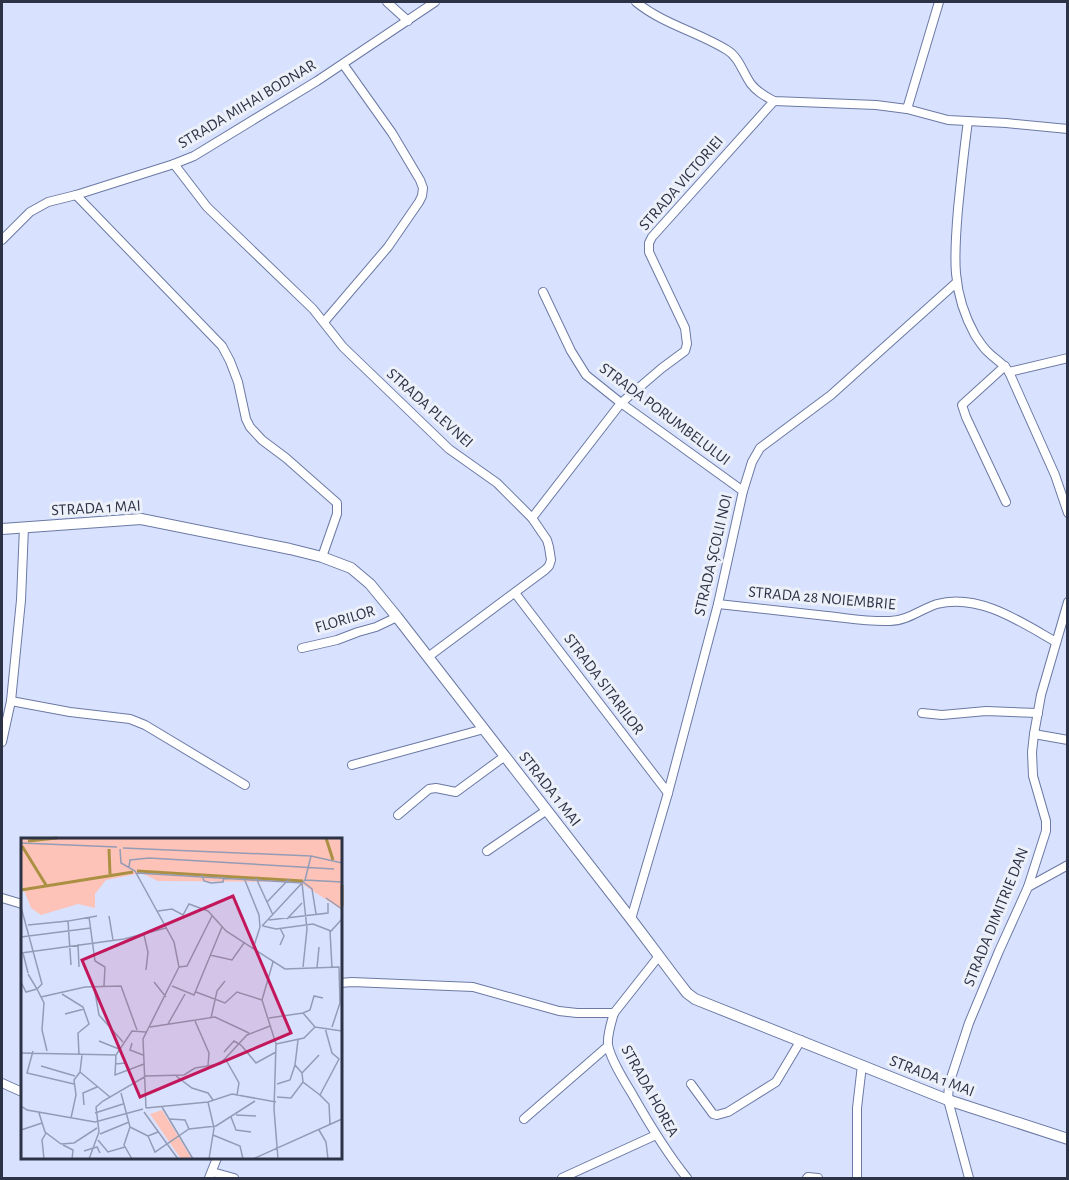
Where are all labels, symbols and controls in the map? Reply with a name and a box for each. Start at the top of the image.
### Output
street label: STRADA MIHAI BODNAR [175,57,319,151]
street label: STRADA VICTORIEI [636,133,726,233]
street label: STRADA PORUMBELULUI [597,360,733,468]
street label: STRADA PLEVNEI [384,365,476,451]
street label: STRADA ȘCOLII NOI [691,493,737,618]
street label: STRADA 1 MAI [51,498,141,518]
street label: STRADA 28 NOIEMBRIE [748,584,897,612]
street label: FLORILOR [313,602,377,636]
street label: STRADA SITARILOR [561,631,647,737]
street label: STRADA 1 MAI [516,749,584,829]
inset map [21,838,342,1159]
street label: STRADA DIMITRIE DAN [961,845,1031,989]
street label: STRADA HOREA [618,1043,682,1139]
street label: STRADA 1 MAI [887,1052,977,1100]

